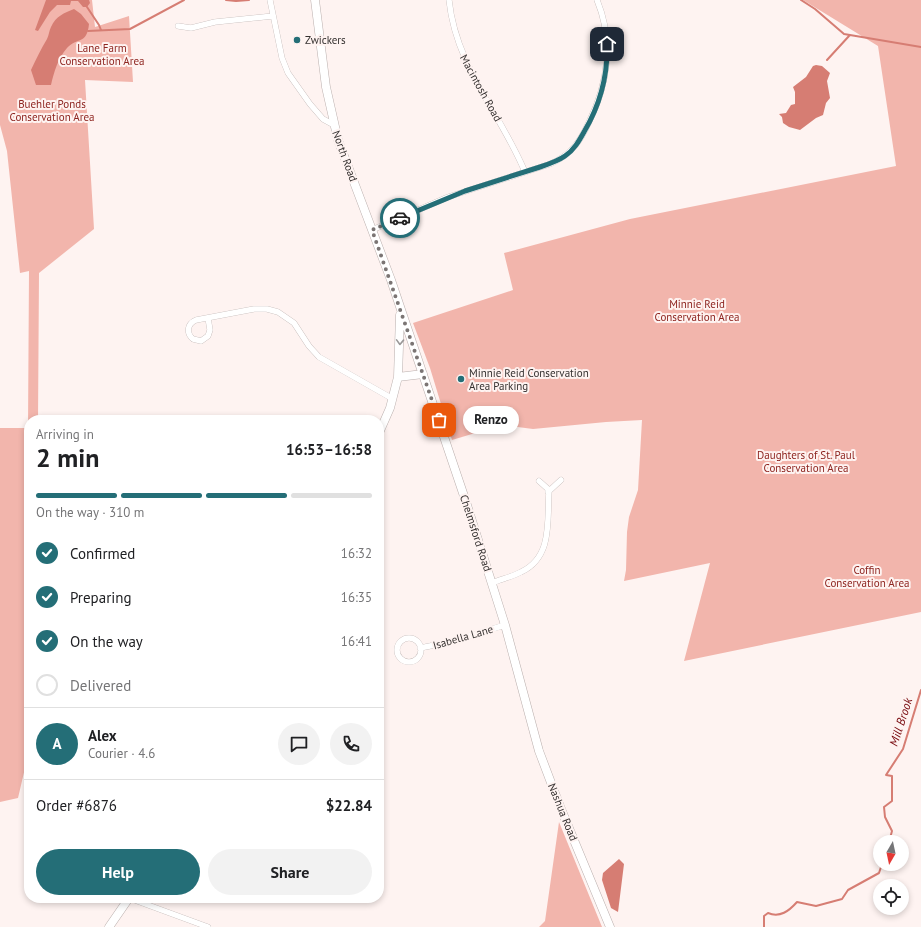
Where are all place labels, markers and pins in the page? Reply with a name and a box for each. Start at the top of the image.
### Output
pin [590,27,624,61]
place label: Zwickers [305,33,346,47]
marker: Zwickers [292,35,302,45]
place label: Minnie Reid Conservation Area Parking [469,366,589,393]
marker: Minnie Reid Conservation Area Parking [456,374,466,384]
pin [422,403,456,437]
callout: Renzo [463,406,519,434]

